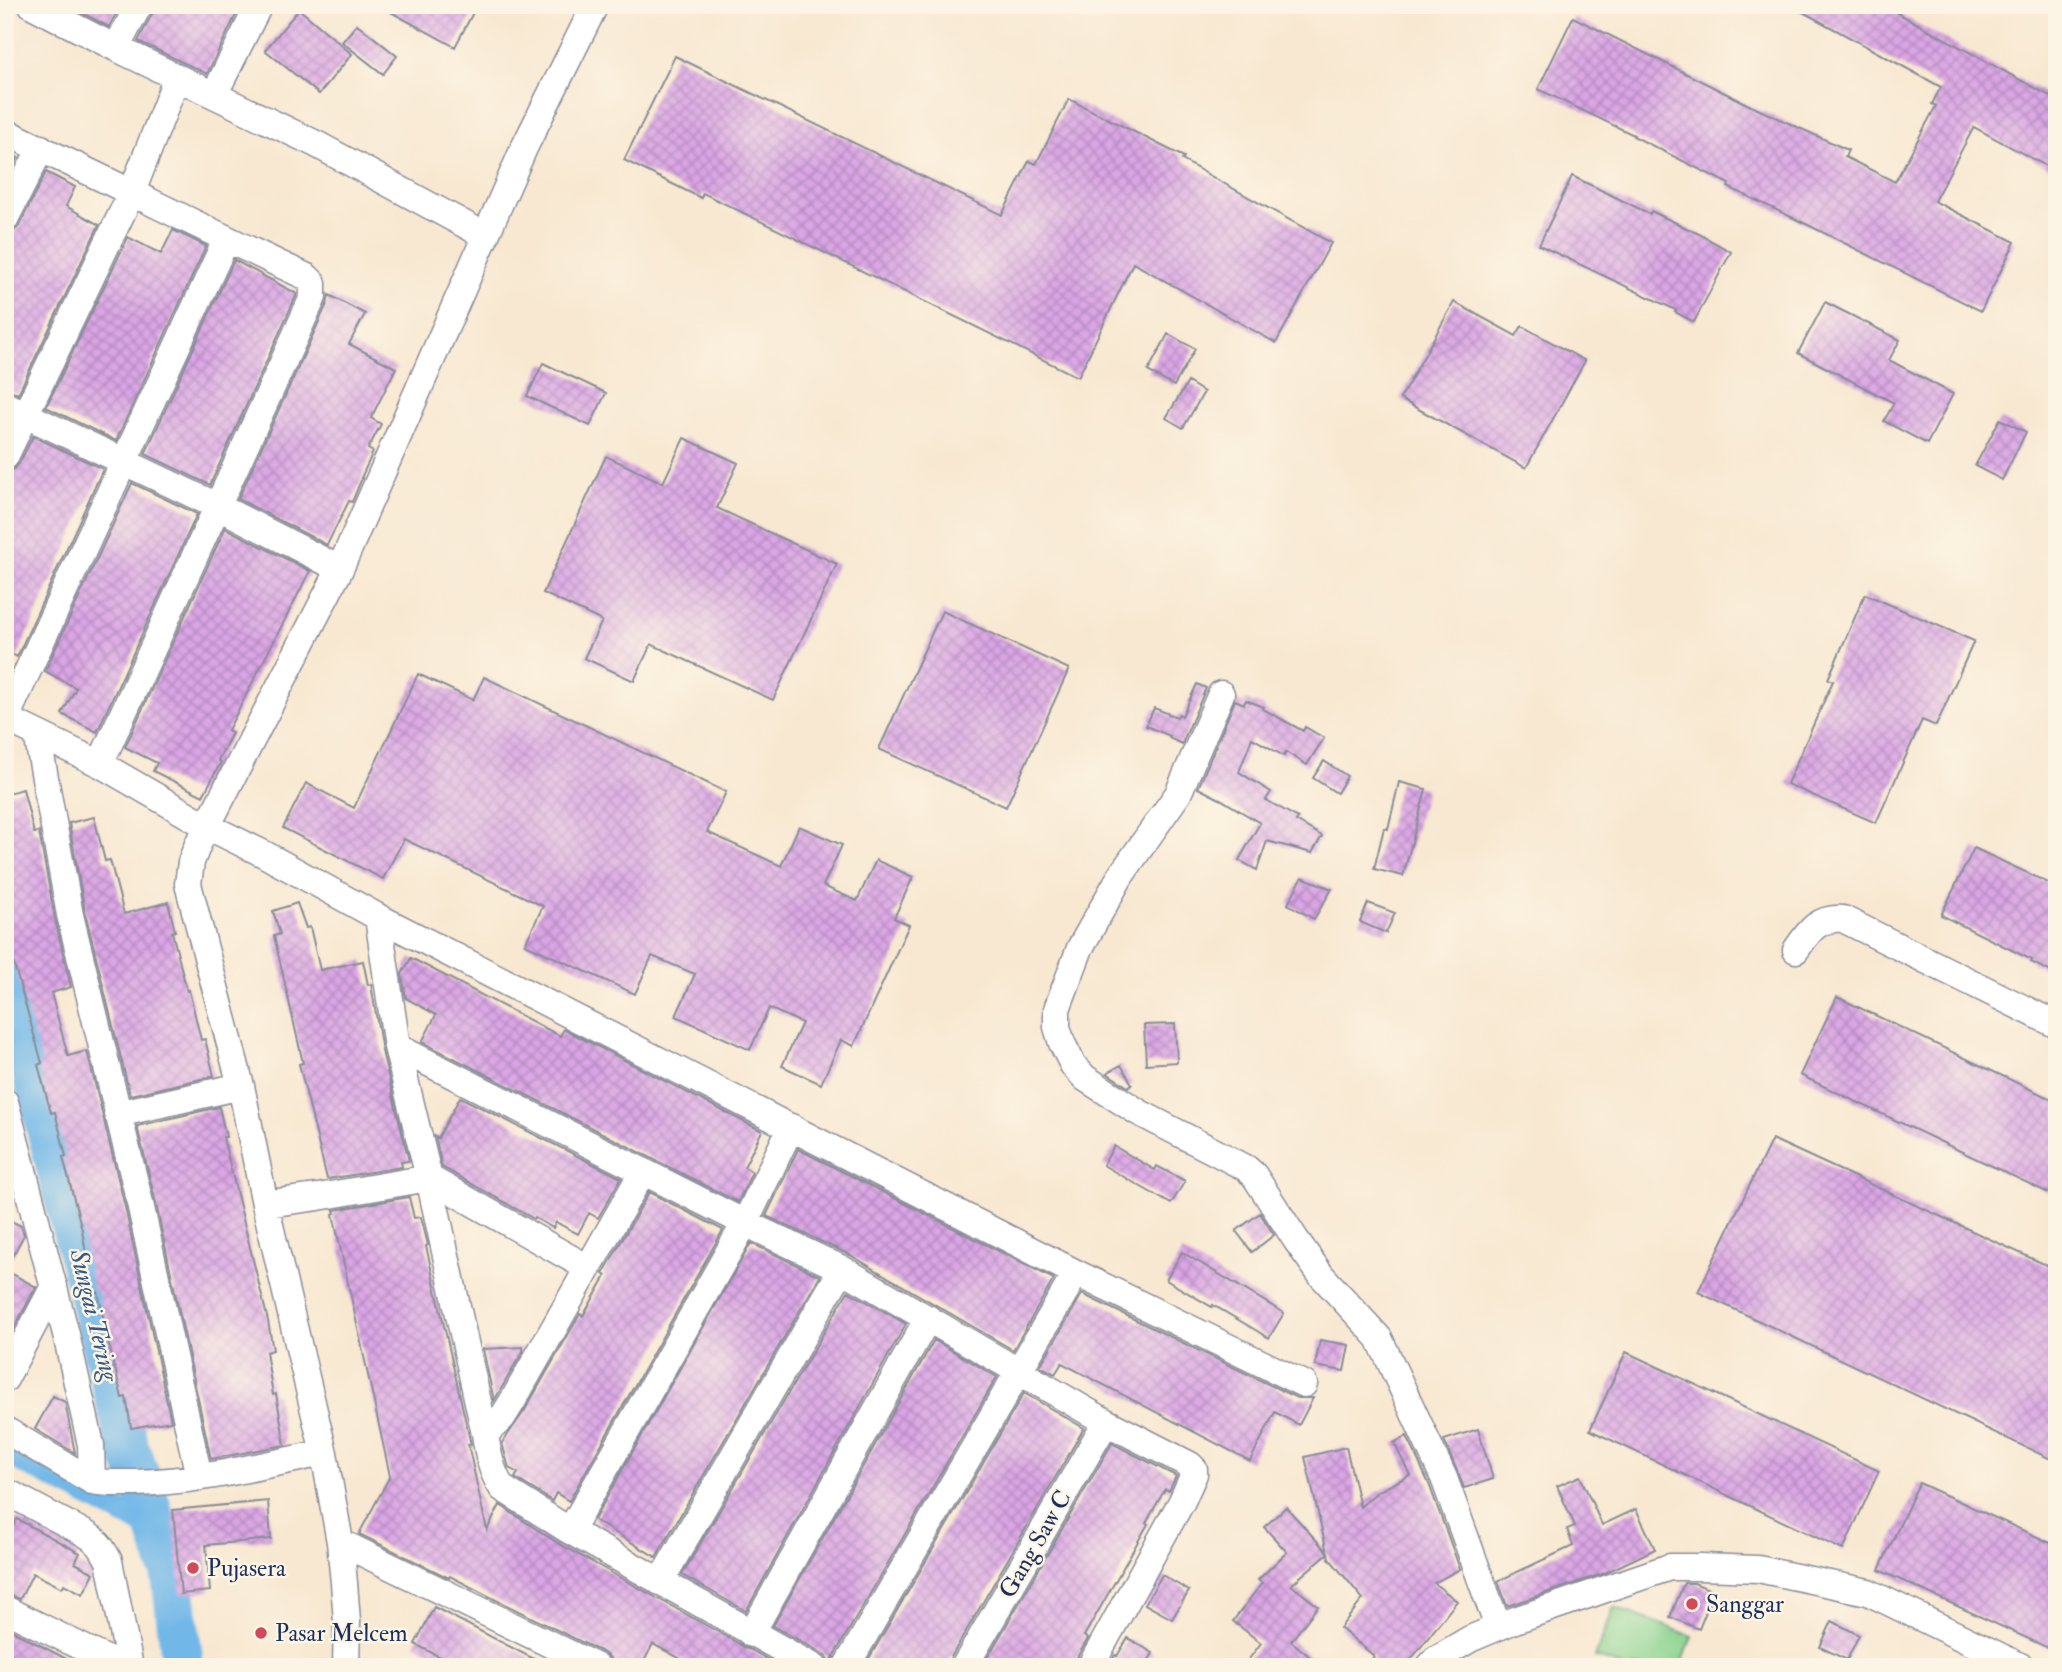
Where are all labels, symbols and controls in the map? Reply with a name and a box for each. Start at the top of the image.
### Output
water label: Sungai Tering [62,1245,126,1386]
street label: Gang Saw C [992,1485,1079,1604]
place label: Pujasera [207,1553,287,1584]
marker: Pujasera [185,1560,201,1576]
place label: Sanggar [1706,1589,1784,1620]
marker: Sanggar [1684,1596,1700,1612]
place label: Pasar Melcem [275,1618,408,1649]
marker: Pasar Melcem [253,1625,269,1641]

